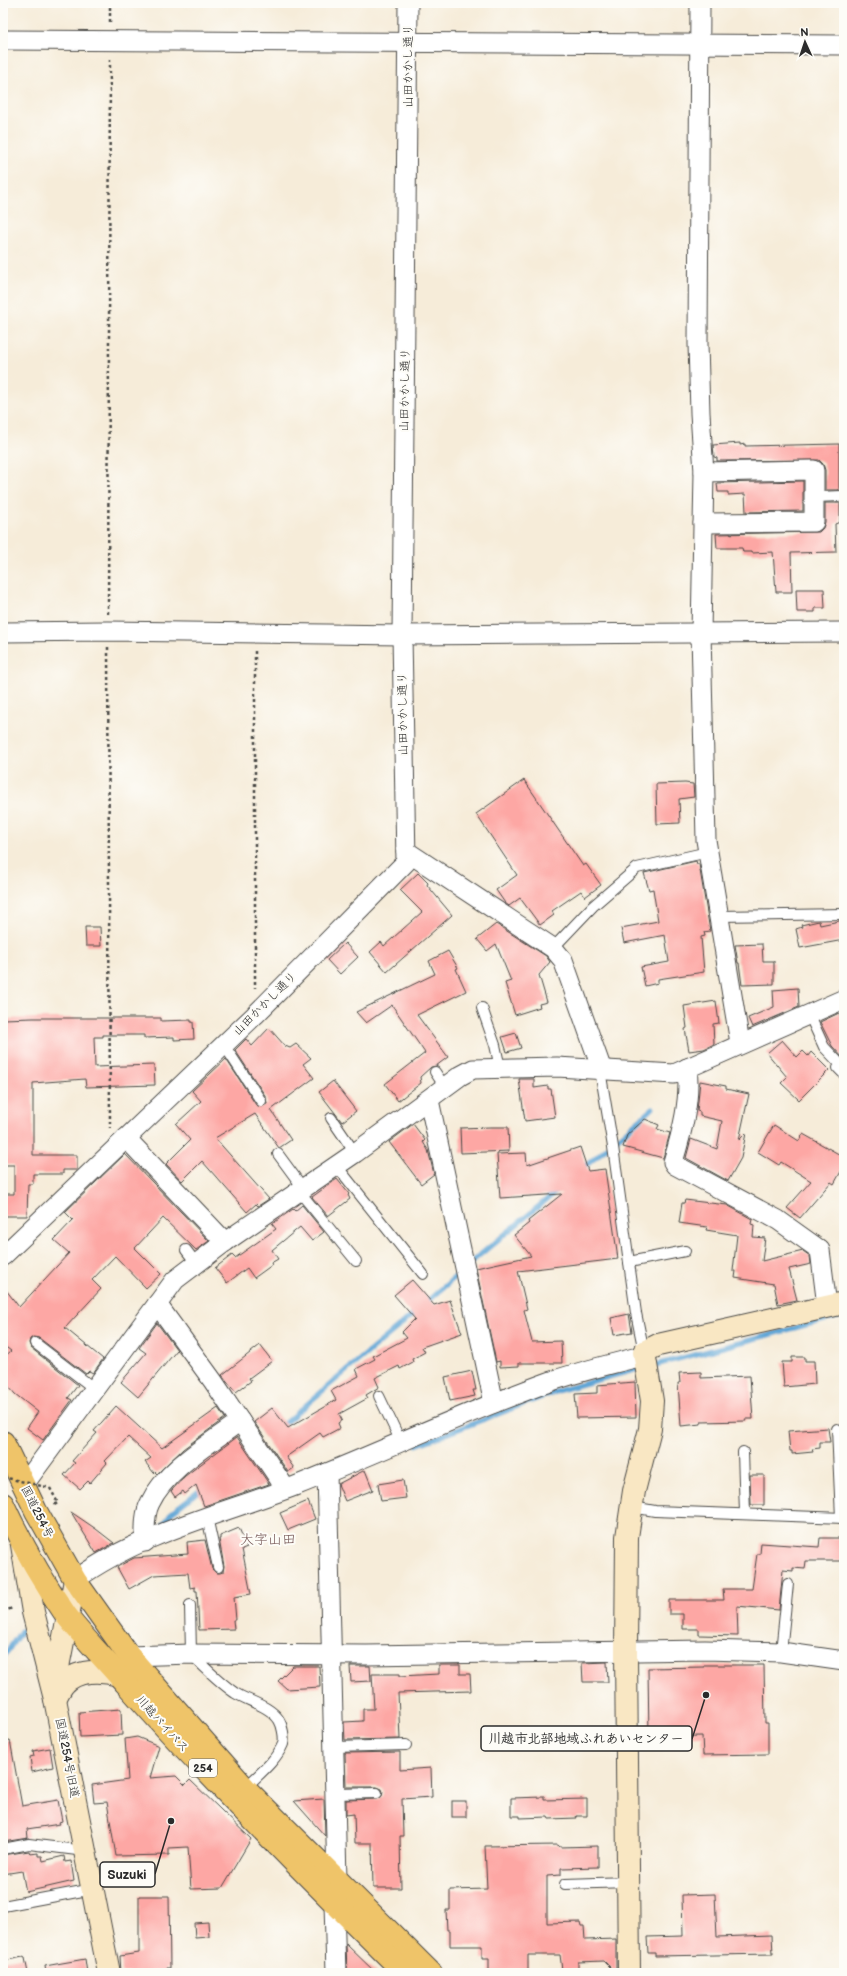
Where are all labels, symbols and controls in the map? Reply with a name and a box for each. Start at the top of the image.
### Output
north arrow [785,22,825,62]
street label: 山田かかし通り [401,24,416,108]
text: N [800,26,809,39]
street label: 山田かかし通り [397,348,413,432]
street label: 山田かかし通り [395,672,411,756]
street label: 山田かかし通り [230,969,300,1039]
street label: 国道254号 [17,1483,57,1541]
district label: 大字山田 [240,1531,296,1548]
street label: 川越バイパス [132,1692,192,1756]
street label: 国道254号旧道 [52,1717,82,1799]
callout: 川越市北部地域ふれあいセンター [481,1726,692,1751]
text: 川越市北部地域ふれあいセンター [488,1731,684,1747]
road number: 254 [189,1759,217,1777]
callout: Suzuki [100,1862,155,1887]
text: Suzuki [108,1867,146,1883]

